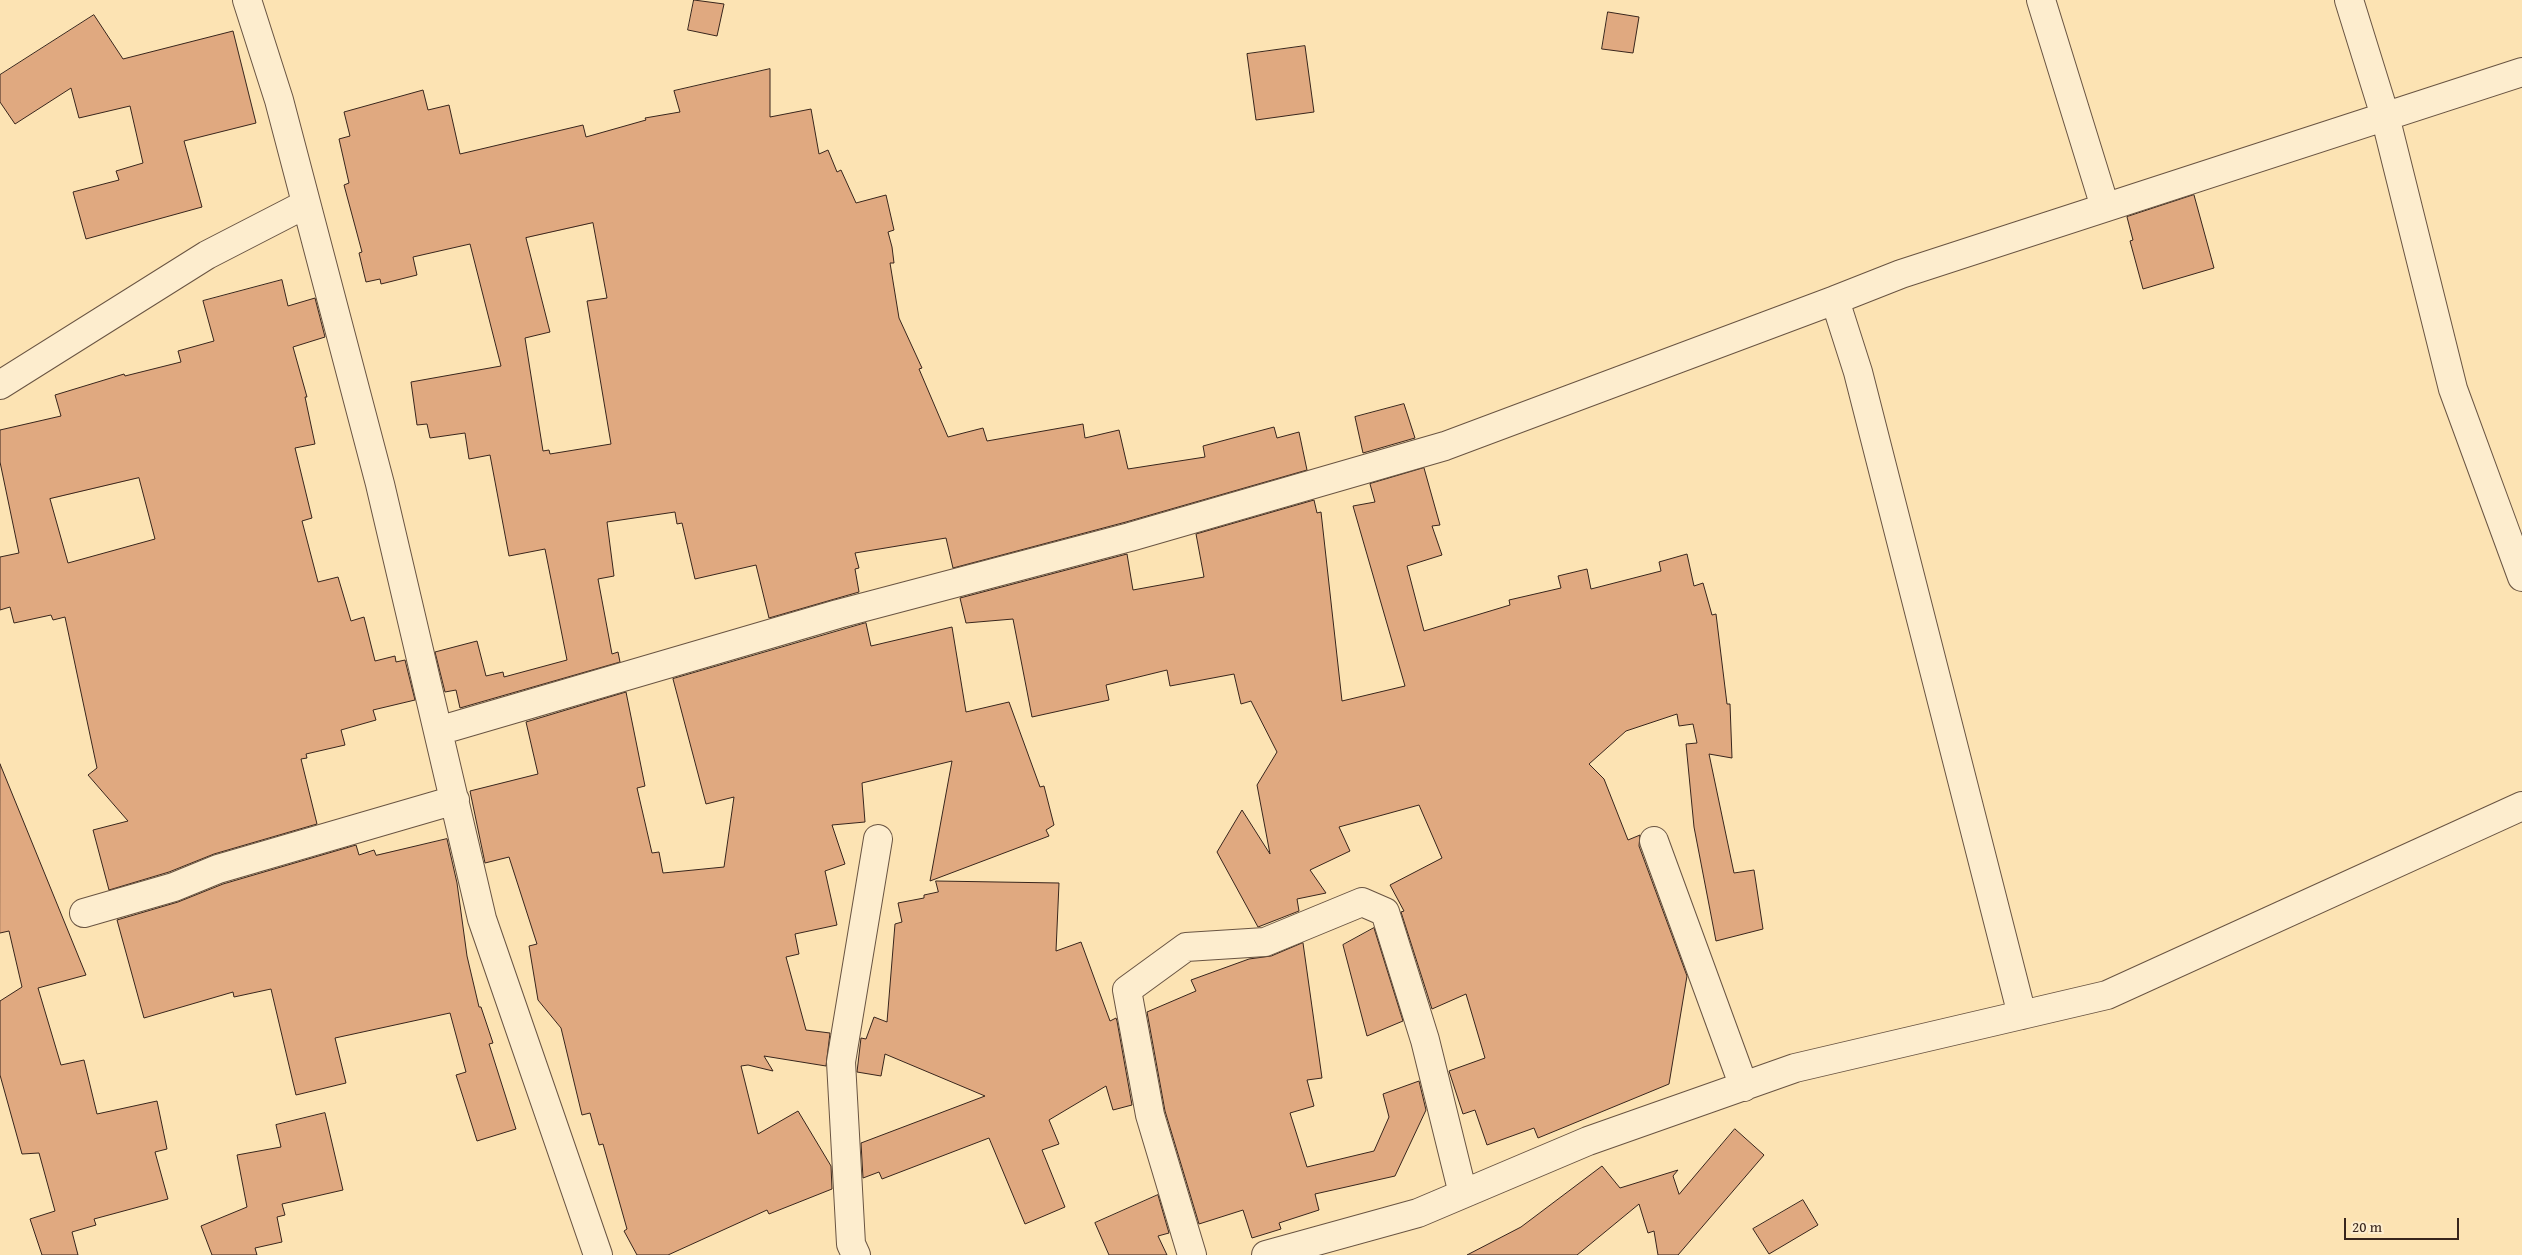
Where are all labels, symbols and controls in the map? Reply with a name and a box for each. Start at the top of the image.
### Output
scale bar [2347,1208,2462,1240]
text: 20 m [2352,1216,2382,1237]

